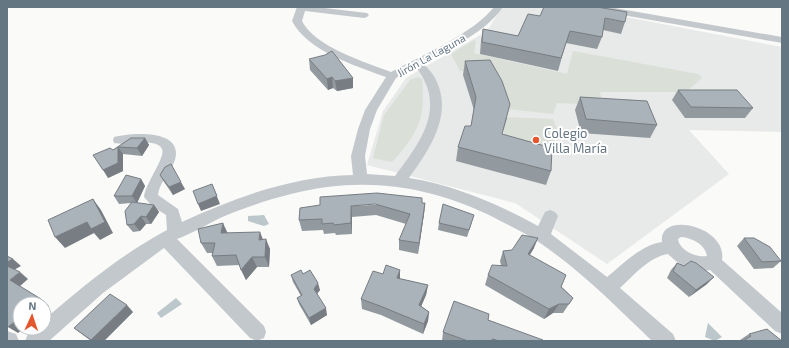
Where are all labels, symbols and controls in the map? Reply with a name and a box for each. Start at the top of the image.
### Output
street label: Jirón La Laguna [394,31,468,79]
place label: Colegio Villa María [544,125,607,156]
marker: Colegio Villa María [531,135,541,145]
north arrow [12,296,52,336]
text: N [28,299,37,312]

